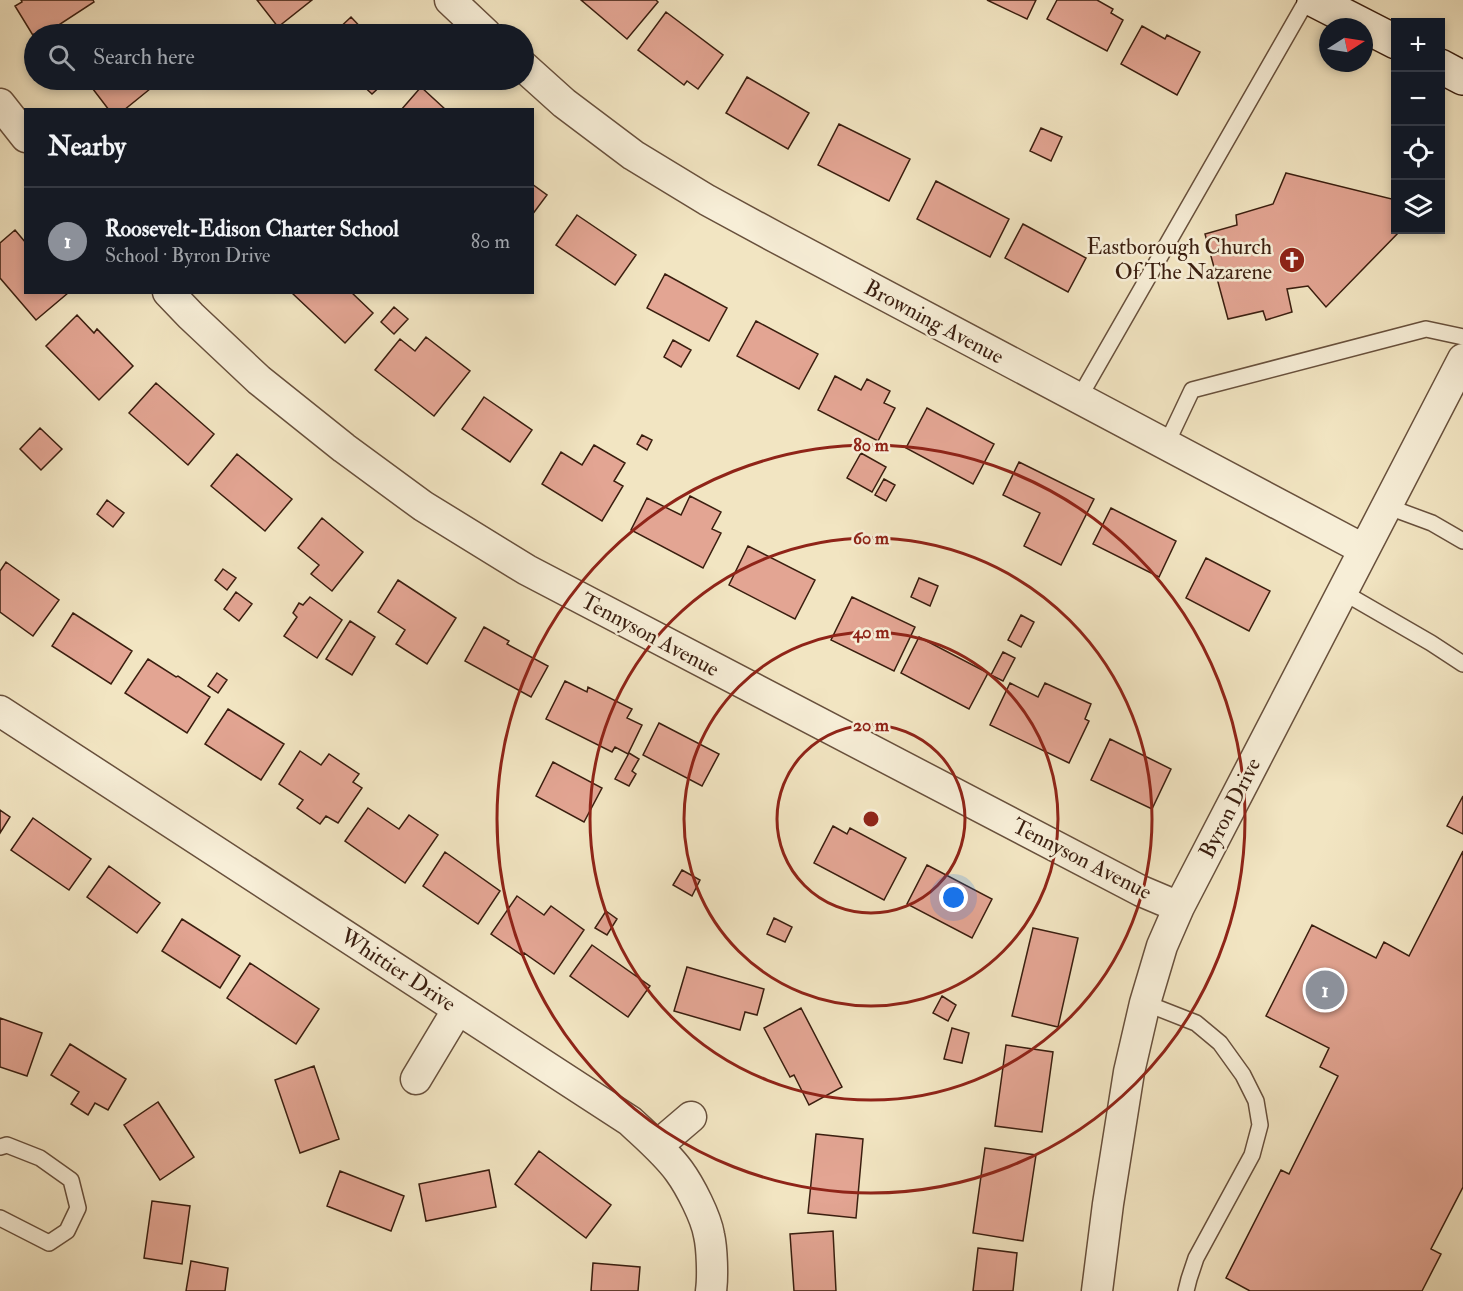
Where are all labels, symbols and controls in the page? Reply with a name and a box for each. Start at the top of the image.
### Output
north arrow [1319,18,1373,72]
map controls [1391,18,1445,234]
button: + [1391,18,1445,72]
search box [24,24,534,90]
icon: search [45,41,78,74]
text: Search here [93,43,195,71]
button: − [1391,72,1445,126]
button: locate [1391,126,1445,180]
text: Nearby [48,131,126,163]
button: layers [1391,180,1445,234]
text: Roosevelt-Edison Charter School [105,215,399,243]
text: 1 [64,229,71,254]
text: 80 m [471,229,510,254]
place label: Eastborough Church Of The Nazarene [1087,233,1272,286]
text: School · Byron Drive [105,243,270,268]
church icon: Eastborough Church Of The Nazarene [1277,245,1307,275]
street label: Browning Avenue [859,273,1009,371]
text: 80 m [853,434,890,457]
text: 60 m [853,527,890,550]
street label: Tennyson Avenue [576,587,724,683]
text: 40 m [852,621,890,644]
text: 20 m [853,714,890,737]
street label: Byron Drive [1193,753,1267,863]
centre of rings [861,809,881,829]
street label: Tennyson Avenue [1008,812,1156,906]
your location [939,883,968,912]
street label: Whittier Drive [334,922,461,1018]
pin: 1 [1306,968,1344,1012]

